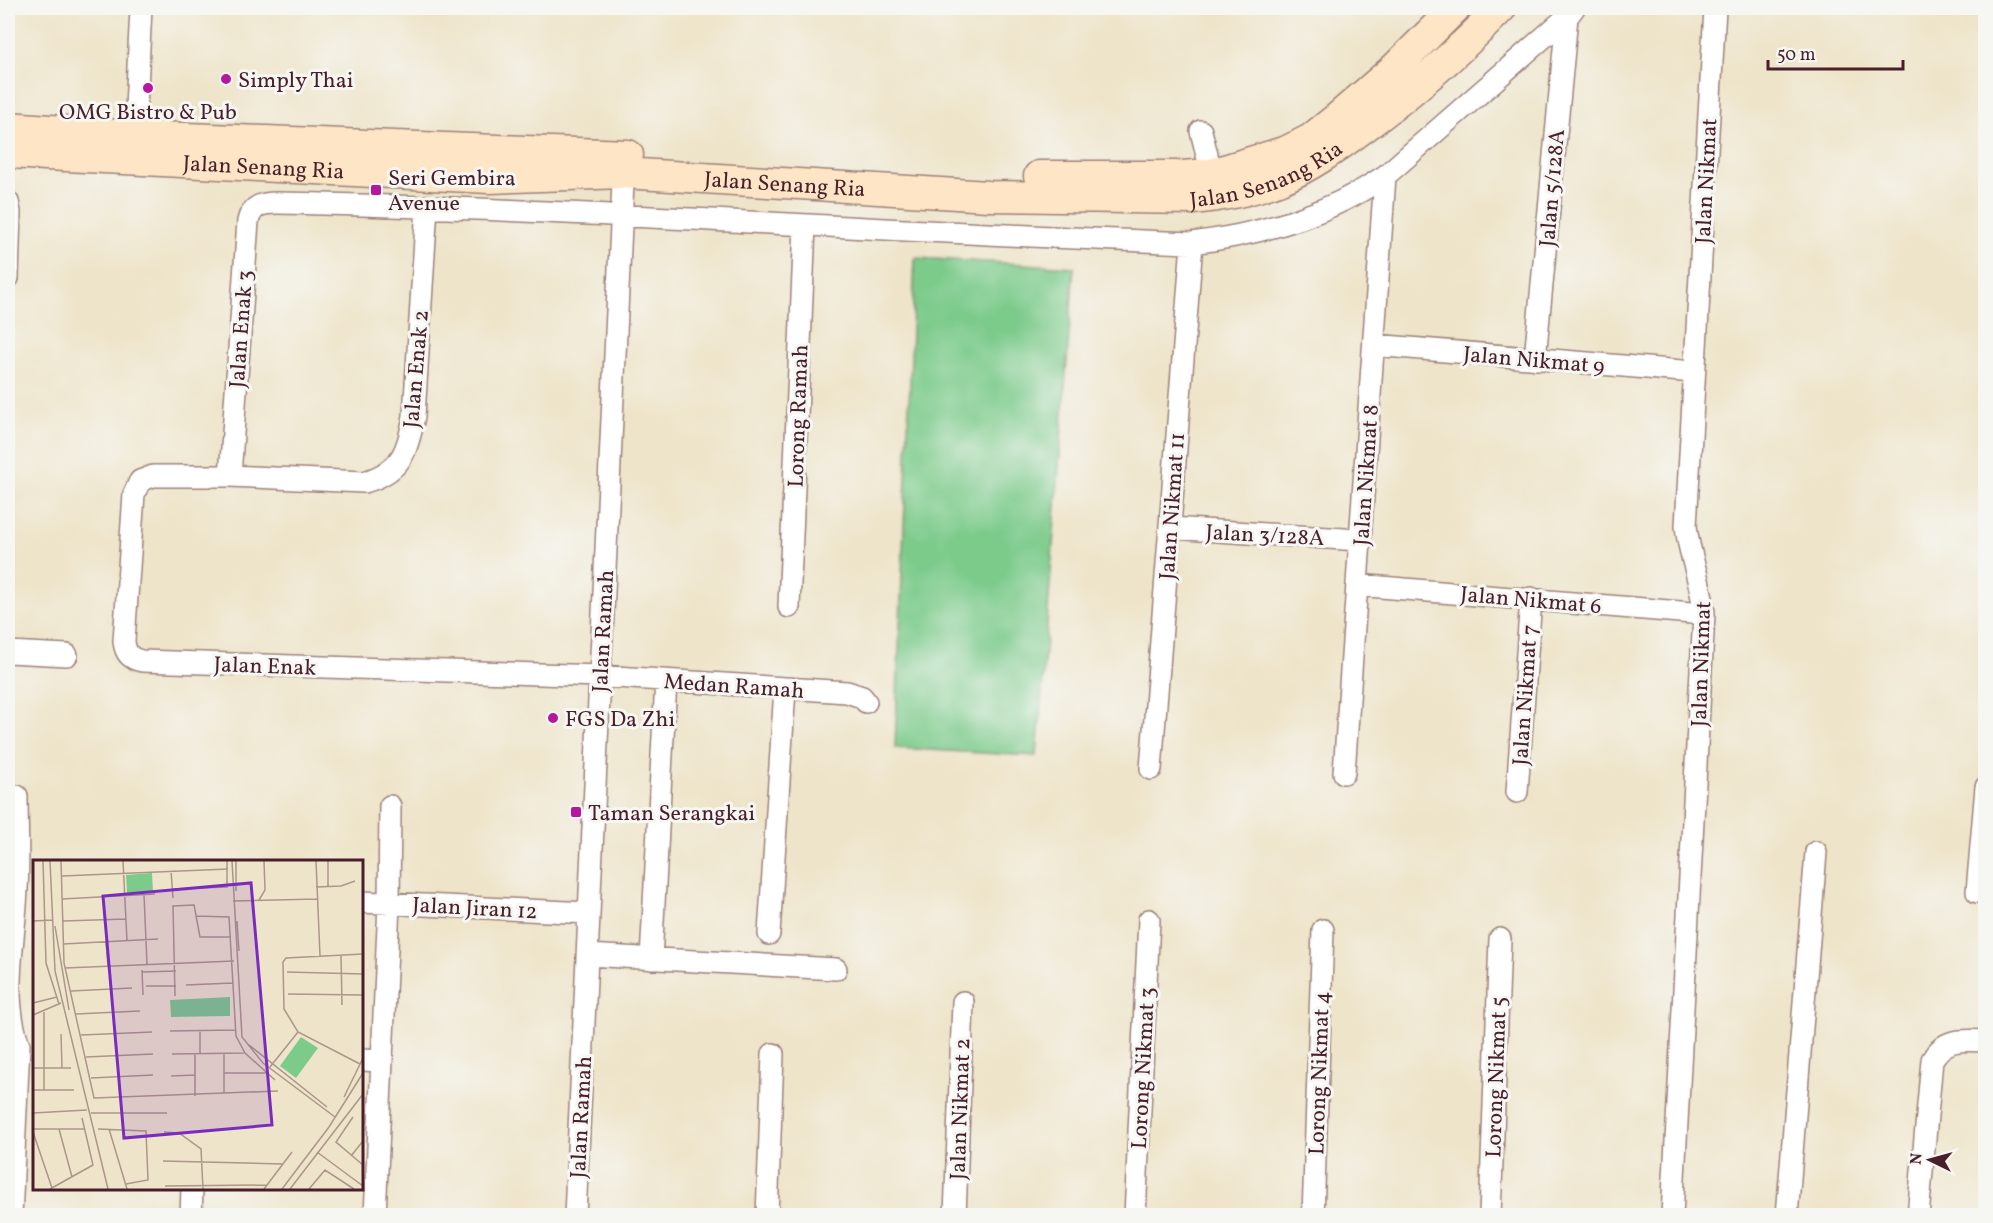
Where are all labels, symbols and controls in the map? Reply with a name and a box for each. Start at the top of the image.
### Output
scale bar [1768,33,1903,71]
text: 50 m [1777,43,1816,68]
place label: Simply Thai [238,66,353,97]
marker: Simply Thai [219,72,233,86]
marker: OMG Bistro & Pub [141,81,155,95]
place label: OMG Bistro & Pub [59,98,237,129]
street label: Jalan Nikmat [1689,117,1726,245]
street label: Jalan 5/128A [1533,128,1574,248]
street label: Jalan Senang Ria [1188,134,1350,217]
street label: Jalan Senang Ria [182,149,345,188]
place label: Seri Gembira Avenue [388,164,516,220]
street label: Jalan Senang Ria [703,165,866,206]
marker: Seri Gembira Avenue [369,183,383,197]
street label: Jalan Enak 3 [223,269,262,389]
street label: Jalan Enak 2 [397,309,438,430]
street label: Jalan Nikmat 9 [1462,340,1606,383]
street label: Lorong Ramah [782,344,817,488]
street label: Jalan Nikmat 8 [1347,403,1388,547]
street label: Jalan Nikmat 11 [1153,432,1194,581]
street label: Jalan 3/128A [1205,518,1325,555]
street label: Jalan Ramah [586,569,623,693]
street label: Jalan Nikmat 6 [1459,580,1603,623]
street label: Jalan Nikmat [1685,600,1720,728]
street label: Jalan Nikmat 7 [1506,624,1547,767]
street label: Jalan Enak [213,650,317,685]
street label: Medan Ramah [662,667,805,708]
place label: FGS Da Zhi [565,705,675,736]
marker: FGS Da Zhi [546,711,560,725]
place label: Taman Serangkai [588,799,755,830]
marker: Taman Serangkai [569,805,583,819]
inset map [33,860,363,1190]
street label: Jalan Jiran 12 [412,891,538,928]
street label: Lorong Nikmat 3 [1125,986,1164,1150]
street label: Lorong Nikmat 4 [1302,991,1339,1156]
street label: Lorong Nikmat 5 [1479,996,1516,1158]
street label: Jalan Nikmat 2 [944,1037,979,1181]
street label: Jalan Ramah [564,1055,601,1179]
north arrow [1900,1130,1960,1190]
text: N [1906,1152,1929,1166]

